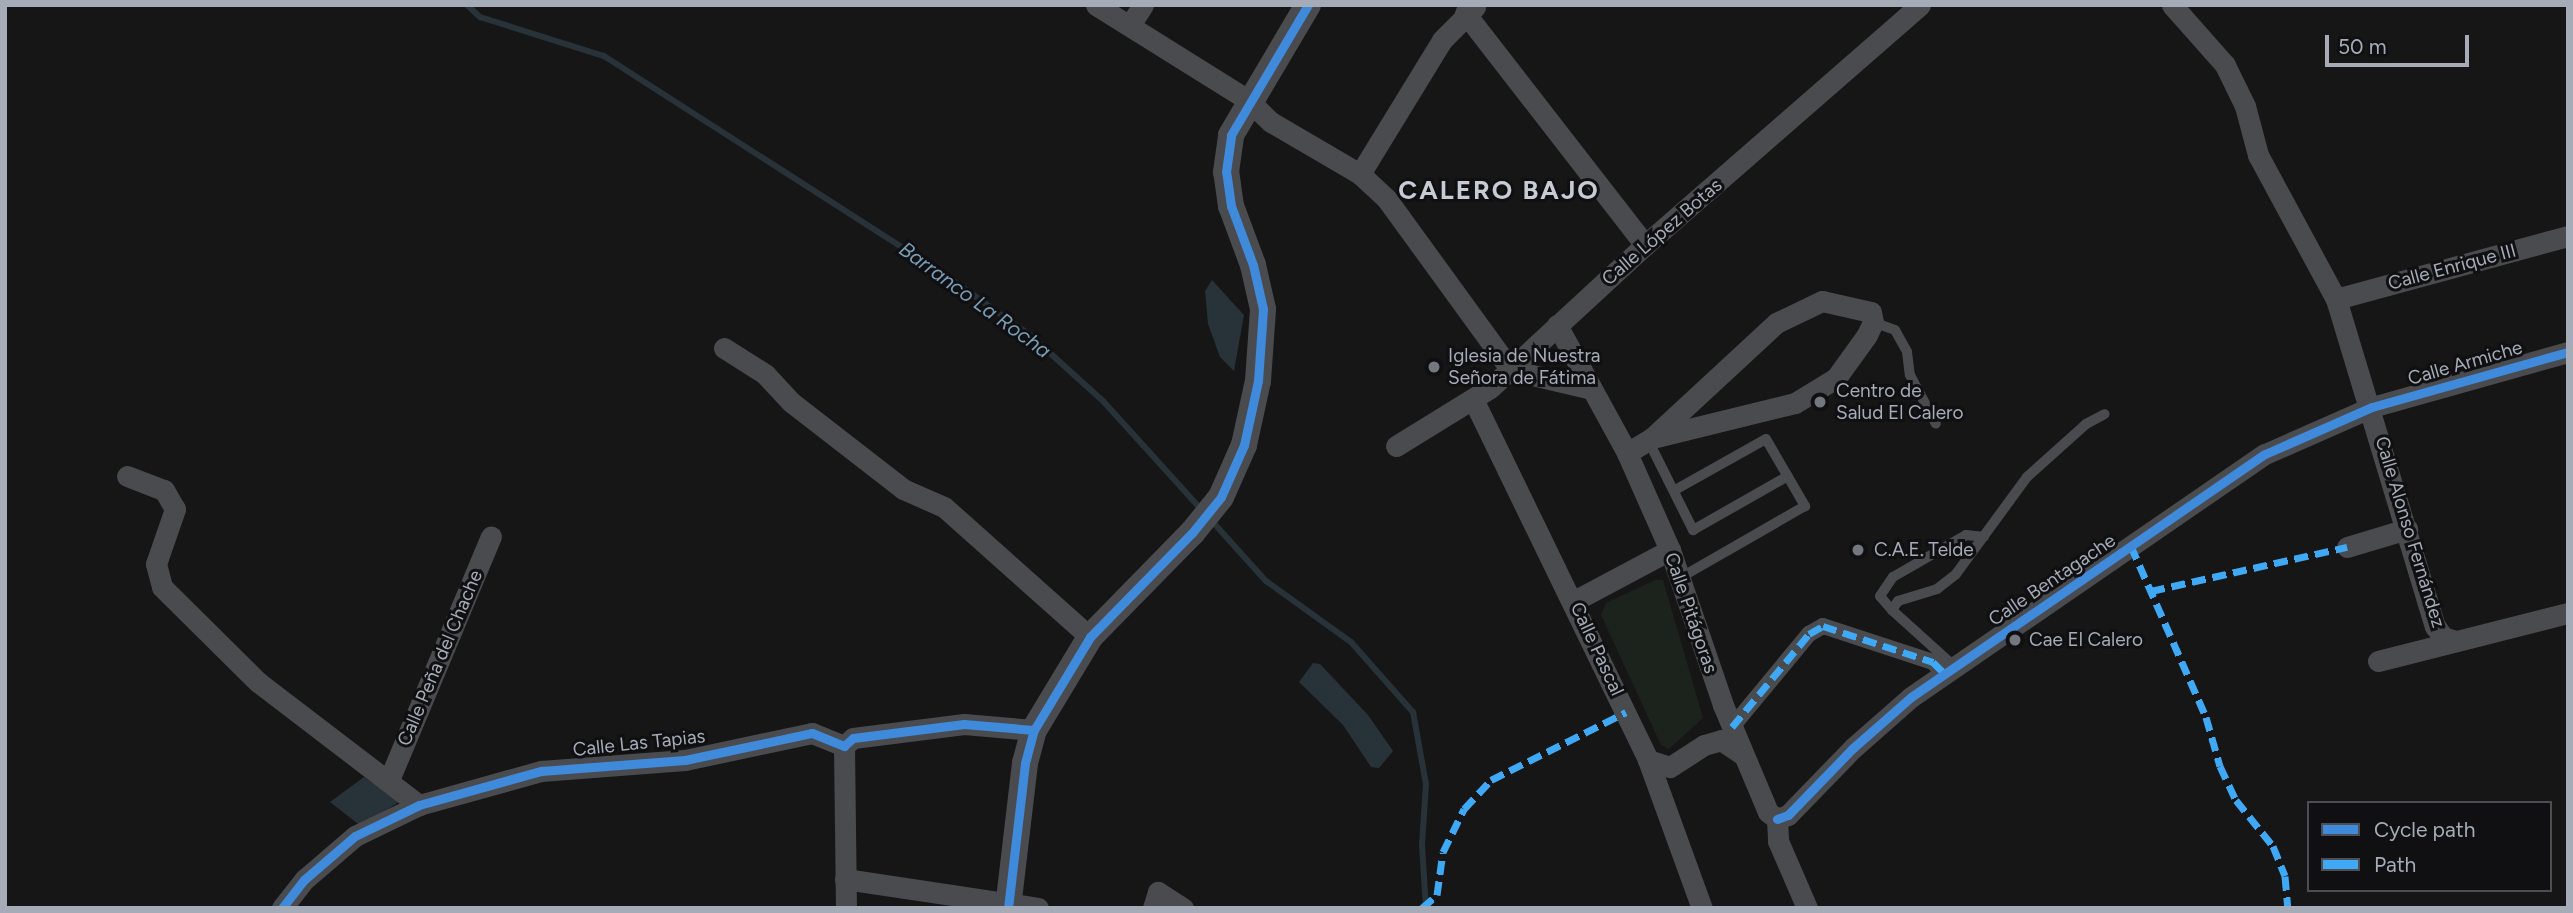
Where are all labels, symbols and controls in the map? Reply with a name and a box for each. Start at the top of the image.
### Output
scale bar [2328,21,2472,65]
text: 50 m [2338,34,2387,59]
street label: Calle López Botas [1597,174,1727,290]
district label: CALERO BAJO [1400,175,1598,207]
water label: Barranco La Rocha [894,236,1056,364]
street label: Calle Enrique III [2385,239,2519,295]
street label: Calle Armiche [2405,336,2525,390]
place label: Iglesia de Nuestra Señora de Fátima [1448,345,1601,389]
marker: Iglesia de Nuestra Señora de Fátima [1426,359,1442,375]
place label: Centro de Salud El Calero [1836,380,1963,424]
marker: Centro de Salud El Calero [1810,392,1830,412]
street label: Calle Alonso Fernández [2370,434,2450,630]
street label: Calle Bentagache [1984,529,2120,631]
place label: C.A.E. Telde [1874,539,1974,561]
marker: C.A.E. Telde [1848,540,1868,560]
street label: Calle Pitágoras [1660,550,1722,676]
street label: Calle Peña del Chache [393,567,487,749]
street label: Calle Pascal [1565,599,1629,699]
place label: Cae El Calero [2029,629,2143,651]
marker: Cae El Calero [2007,632,2023,648]
street label: Calle Las Tapias [572,725,706,761]
legend [2307,801,2552,892]
text: Cycle path [2374,817,2475,842]
text: Path [2374,852,2416,877]

